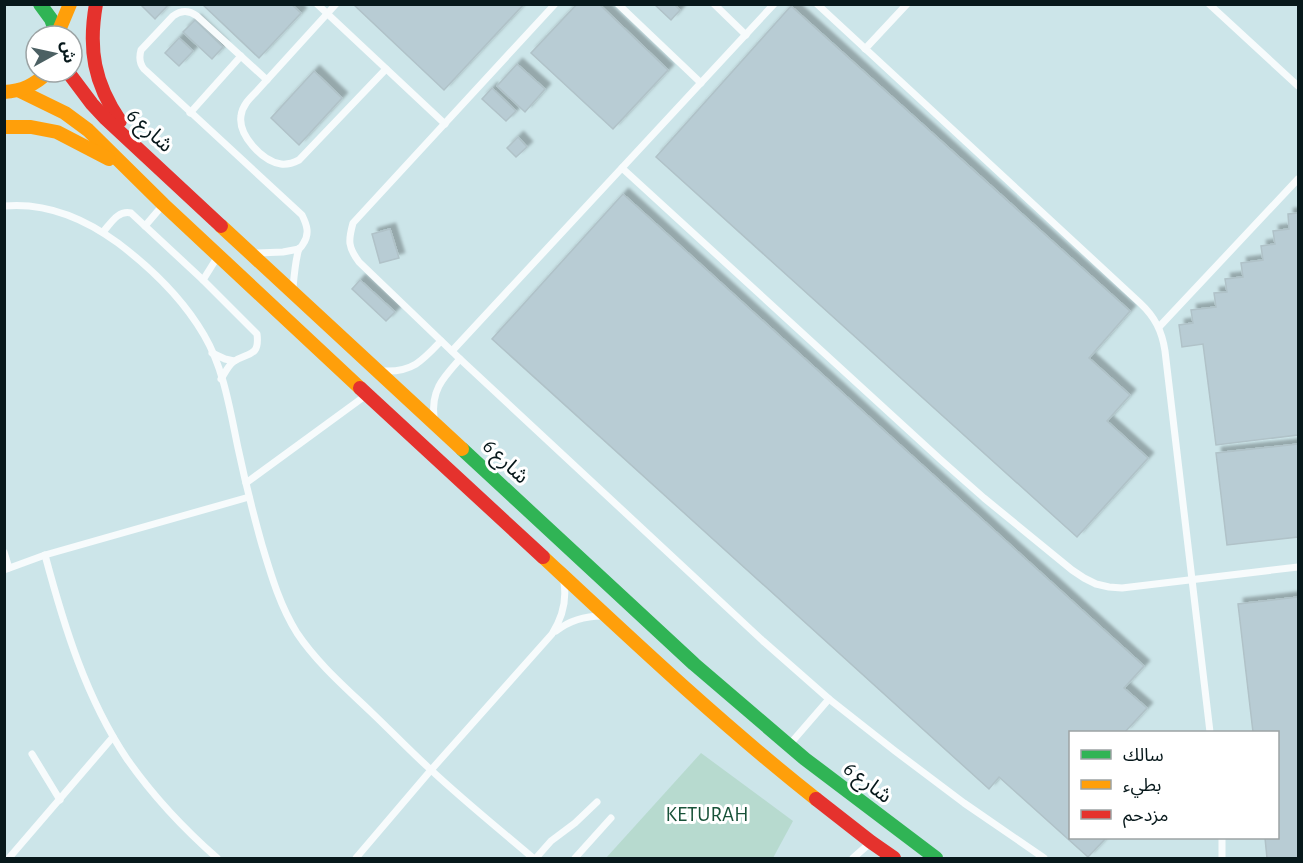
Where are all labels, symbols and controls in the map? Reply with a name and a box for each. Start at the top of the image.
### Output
north arrow [24,24,84,84]
text: ش [57,40,77,64]
street label: شارع 6 [120,104,177,159]
street label: شارع 6 [476,435,533,490]
legend [1069,731,1279,839]
text: سالك [1123,747,1164,765]
street label: شارع 6 [837,758,896,810]
text: بطيء [1123,777,1161,798]
park label: KETURAH [665,804,749,825]
text: مزدحم [1123,807,1168,828]

